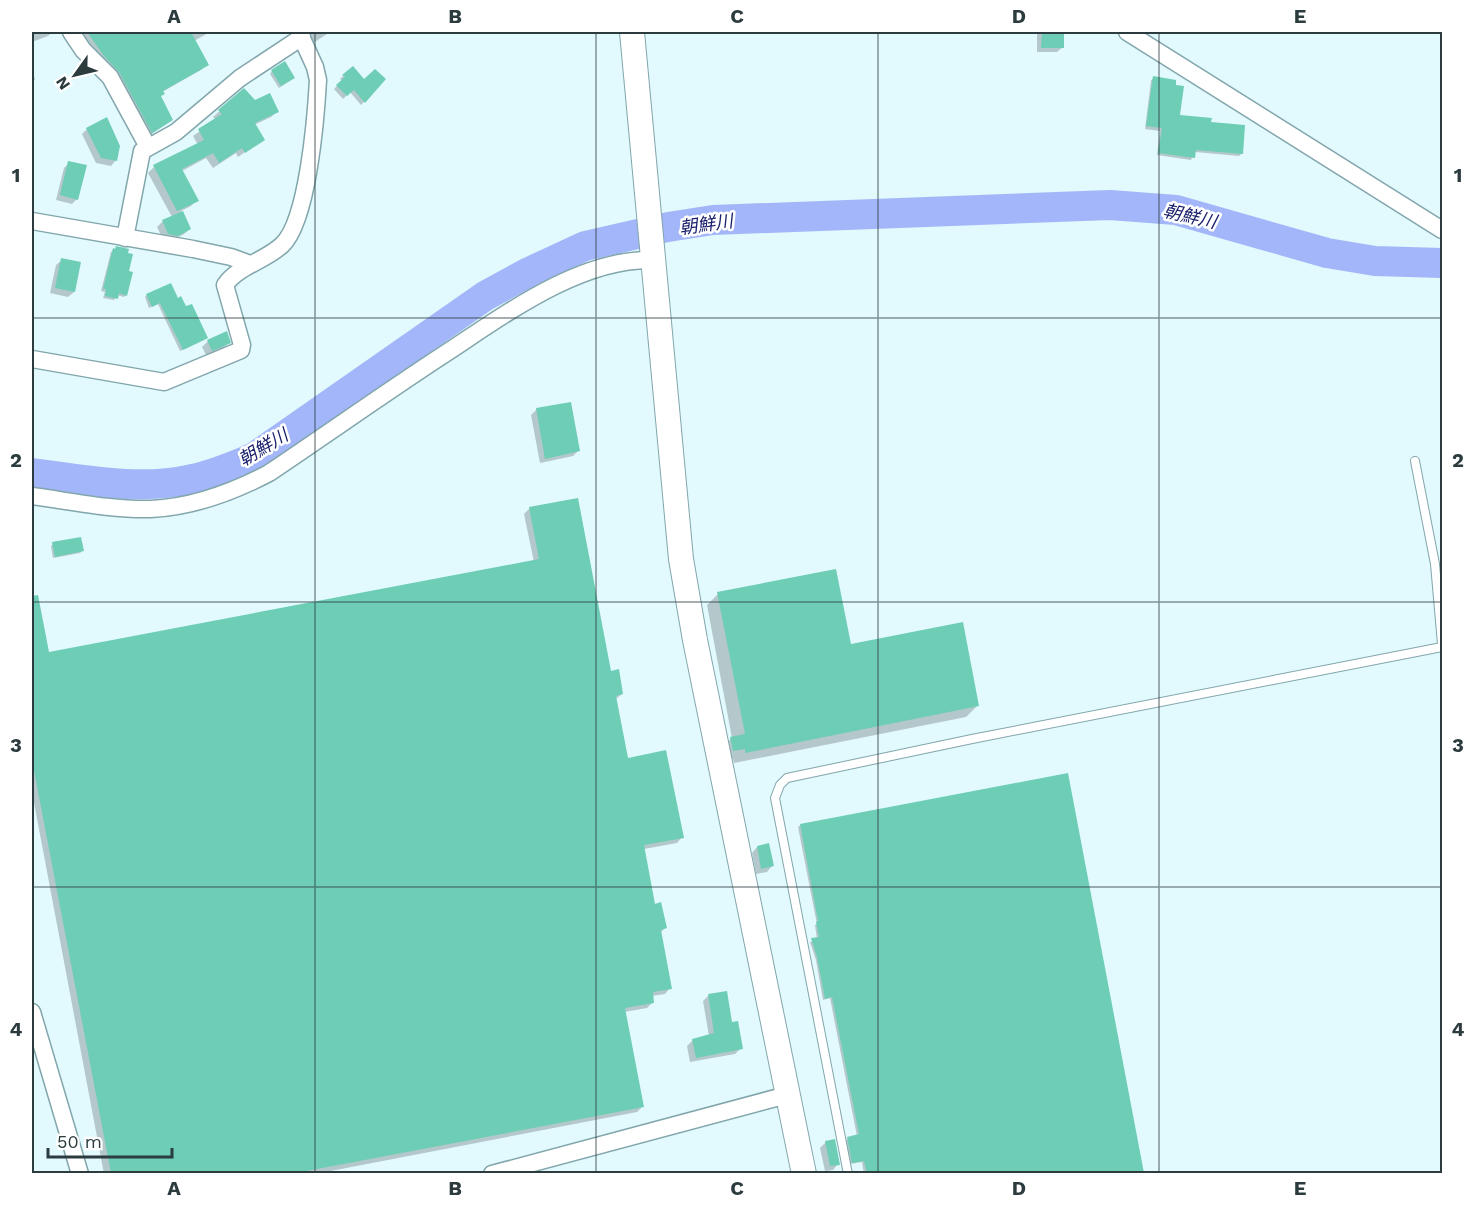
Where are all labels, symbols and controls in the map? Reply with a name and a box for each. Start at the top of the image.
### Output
text: A [167,4,181,28]
text: B [448,4,462,28]
text: C [730,4,744,28]
text: D [1012,4,1026,28]
text: E [1294,4,1306,28]
north arrow [45,45,105,105]
text: N [52,73,74,93]
text: 1 [12,163,20,187]
text: 1 [1454,163,1462,187]
water label: 朝鮮川 [1161,200,1221,233]
water label: 朝鮮川 [678,210,736,238]
water label: 朝鮮川 [234,423,293,470]
text: 2 [10,448,22,472]
text: 2 [1452,448,1464,472]
text: 3 [10,733,22,757]
text: 3 [1452,733,1464,757]
text: 4 [10,1017,23,1041]
text: 4 [1452,1017,1465,1041]
scale bar [48,1121,172,1159]
text: 50 m [57,1131,102,1152]
text: A [167,1176,181,1200]
text: B [448,1176,462,1200]
text: C [730,1176,744,1200]
text: D [1012,1176,1026,1200]
text: E [1294,1176,1306,1200]

